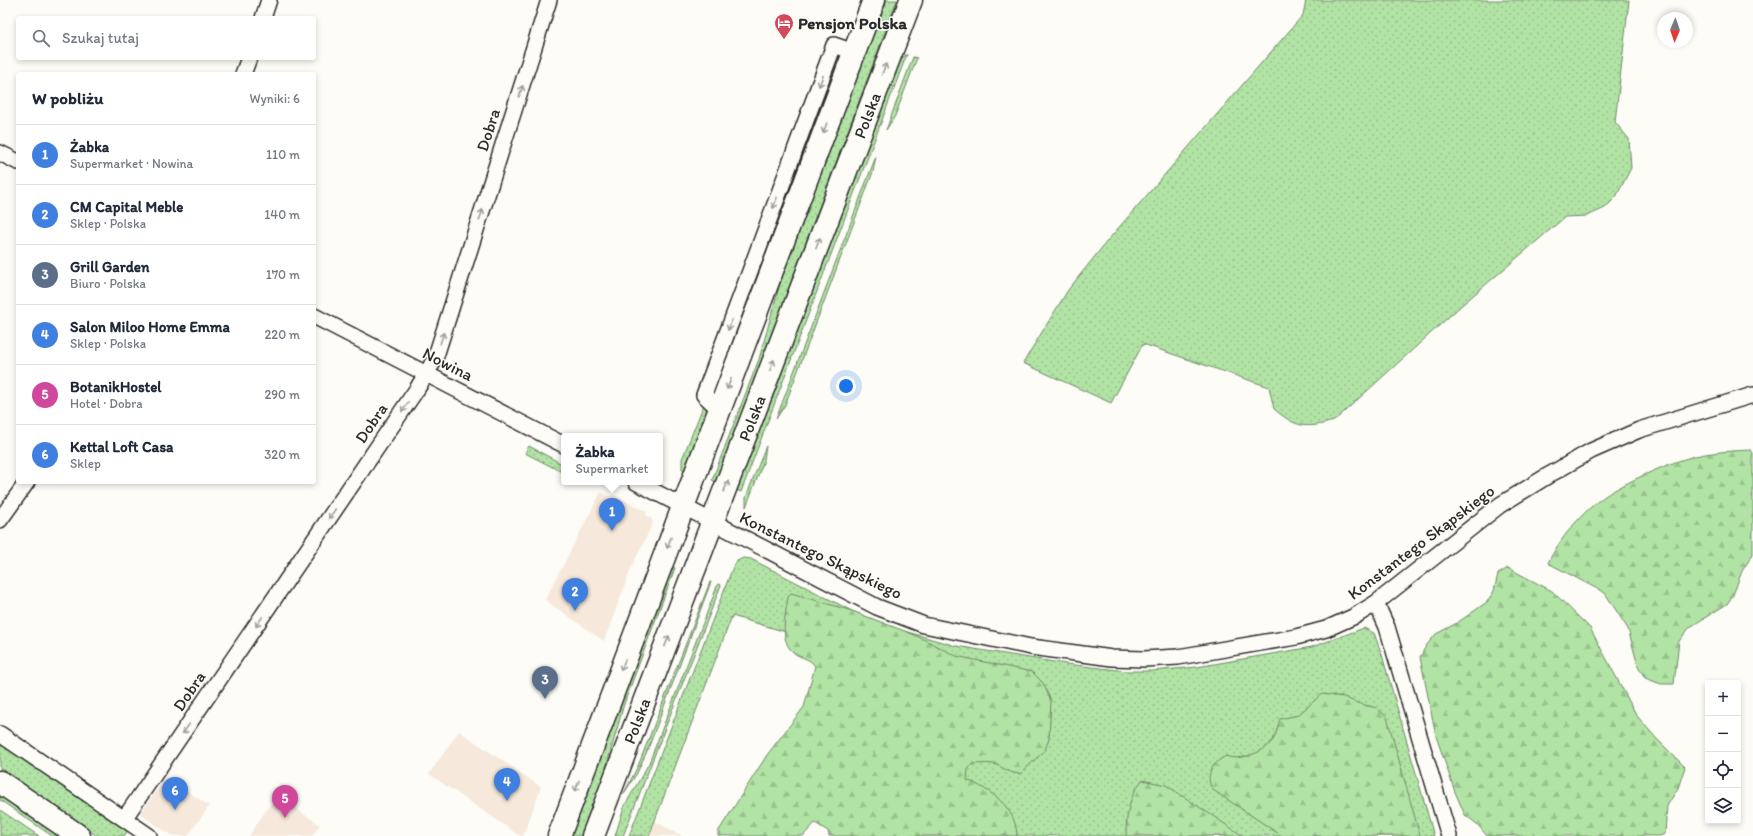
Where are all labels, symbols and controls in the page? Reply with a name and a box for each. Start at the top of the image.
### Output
hotel icon: Pensjon Polska [773,12,795,40]
north arrow [1657,12,1693,48]
place label: Pensjon Polska [798,13,907,34]
search box [16,16,316,60]
icon: search [30,27,52,49]
text: Szukaj tutaj [62,29,139,47]
one-way arrow [881,64,889,76]
one-way arrow [816,75,824,87]
one-way arrow [517,85,525,97]
text: W pobliżu [32,88,103,108]
street label: Polska [849,90,885,141]
text: Wyniki: 6 [250,91,300,106]
street label: Dobra [472,106,504,154]
one-way arrow [821,122,829,134]
text: Żabka [70,138,109,156]
text: 1 [42,147,48,162]
text: 110 m [266,147,300,162]
text: Supermarket · Nowina [70,156,193,171]
one-way arrow [771,197,779,209]
text: CM Capital Meble [70,198,184,216]
text: 2 [42,207,48,222]
text: 140 m [264,207,300,222]
one-way arrow [478,208,485,221]
text: Sklep · Polska [70,216,146,231]
one-way arrow [815,237,823,249]
text: Grill Garden [70,258,149,276]
text: 3 [41,267,49,282]
text: 170 m [266,267,300,282]
text: Biuro · Polska [70,276,146,291]
text: Salon Miloo Home Emma [70,318,230,336]
one-way arrow [725,318,733,330]
text: 4 [41,327,49,342]
text: 220 m [264,327,300,342]
one-way arrow [439,332,446,345]
text: Sklep · Polska [70,336,146,351]
street label: Nowina [419,343,477,385]
one-way arrow [769,359,777,371]
your location [836,376,856,396]
one-way arrow [724,377,732,389]
text: BotanikHostel [70,378,162,396]
text: 5 [42,387,48,402]
text: 290 m [264,387,300,402]
street label: Polska [734,392,770,444]
text: Hotel · Dobra [70,396,143,411]
street label: Dobra [351,399,391,447]
one-way arrow [401,401,409,412]
popup [561,433,663,485]
text: Kettal Loft Casa [70,438,173,456]
text: Żabka [575,443,615,461]
text: 6 [42,447,48,462]
text: 320 m [264,447,300,462]
text: Sklep [70,456,101,471]
text: Supermarket [575,461,649,476]
street label: Konstantego Skąpskiego [1344,480,1498,604]
one-way arrow [723,481,731,493]
pin: 1 [599,498,625,531]
street label: Konstantego Skąpskiego [736,507,906,603]
one-way arrow [328,508,336,519]
one-way arrow [665,537,673,549]
pin: 2 [562,578,588,611]
one-way arrow [255,616,263,627]
one-way arrow [664,636,672,648]
one-way arrow [618,658,626,670]
pin: 3 [532,666,558,699]
street label: Dobra [169,667,209,715]
map controls [1705,680,1741,824]
button: + [1705,680,1741,716]
street label: Polska [619,695,655,747]
button: − [1705,716,1741,752]
one-way arrow [182,723,190,734]
button: locate [1705,752,1741,788]
pin: 4 [494,768,520,801]
pin: 6 [162,777,188,810]
one-way arrow [573,780,581,792]
pin: 5 [272,785,298,818]
button: layers [1705,788,1741,824]

